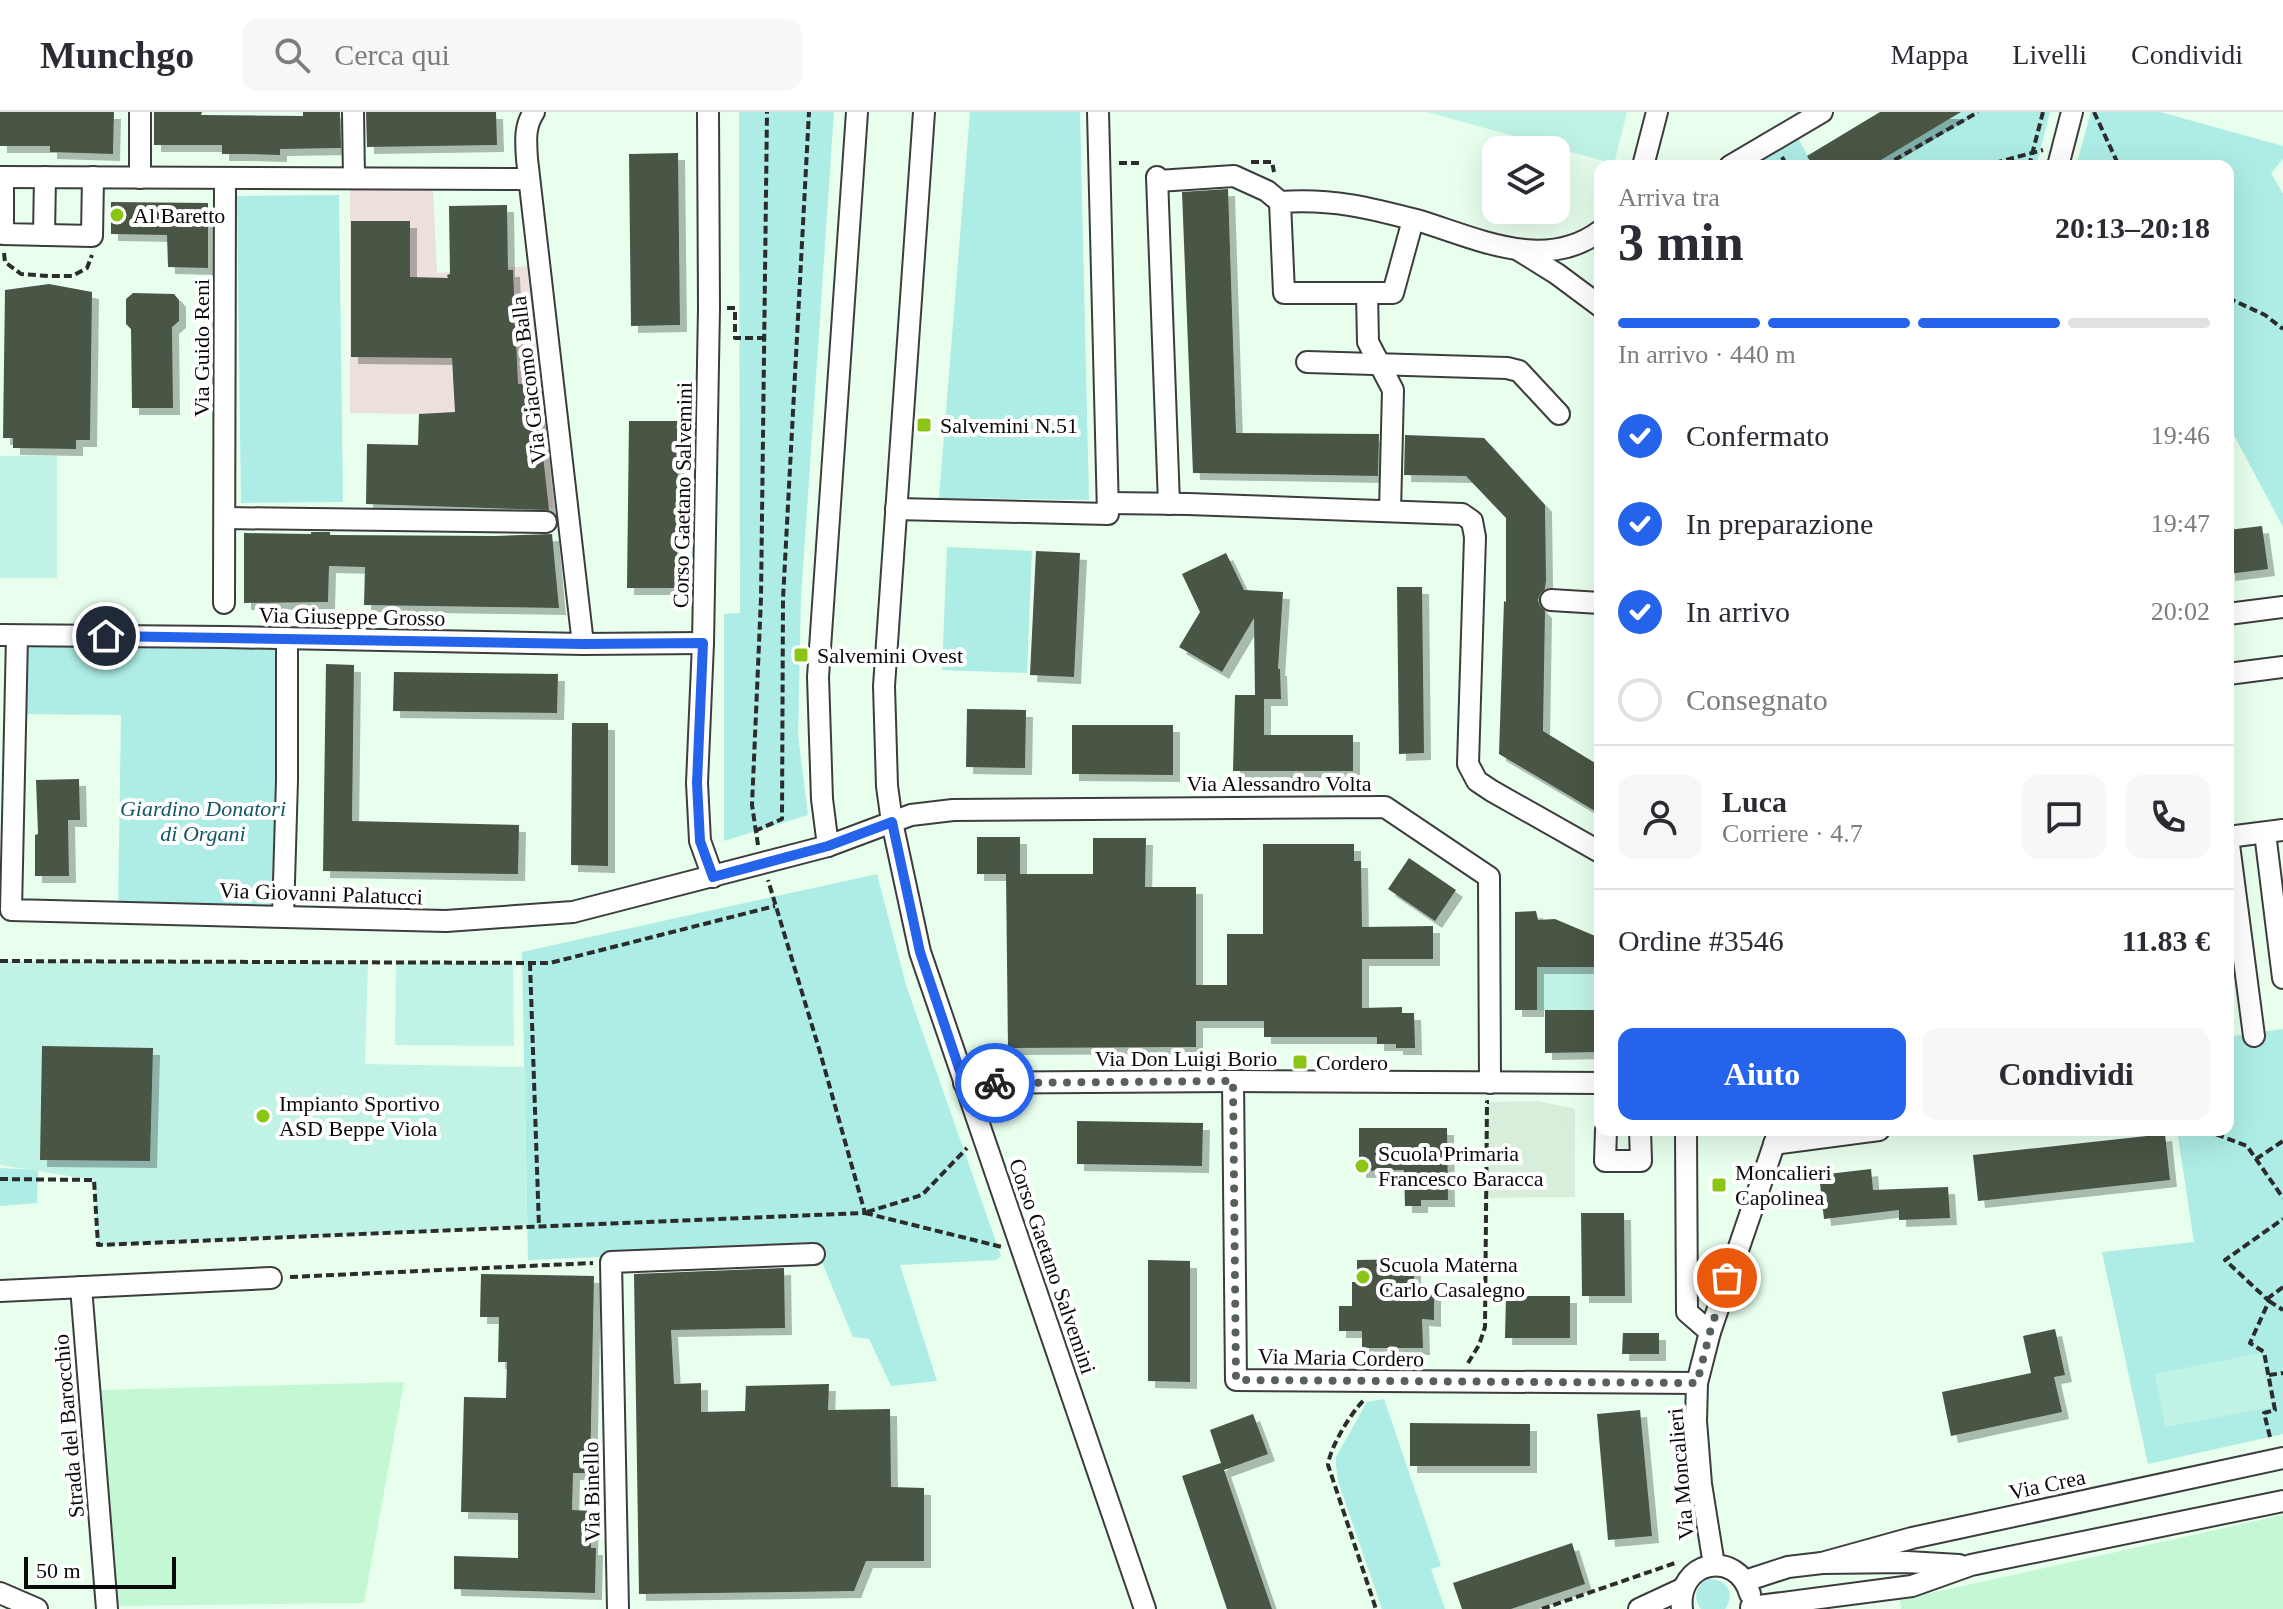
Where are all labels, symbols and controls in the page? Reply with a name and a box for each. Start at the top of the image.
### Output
search box [242,19,802,91]
icon: search [270,33,314,77]
text: Munchgo [40,34,194,76]
text: Cerca qui [334,38,450,71]
text: Mappa [1891,39,1968,70]
text: Livelli [2012,39,2087,70]
text: Condividi [2131,39,2243,70]
map controls [1482,136,1570,224]
button: layers [1482,136,1570,224]
text: Arriva tra [1618,183,1720,212]
place label: Al Baretto [133,203,225,228]
marker: Al Baretto [108,206,126,224]
text: 20:13–20:18 [2055,211,2210,244]
text: 3 min [1618,214,1744,271]
street label: Via Guido Reni [189,279,214,417]
street label: Via Giacomo Balla [506,295,551,465]
text: In arrivo · 440 m [1618,340,1796,369]
street label: Corso Gaetano Salvemini [668,382,697,608]
place label: Salvemini N.51 [940,413,1078,438]
icon: check [1618,414,1662,458]
marker: Salvemini N.51 [915,416,933,434]
text: Confermato [1686,419,1829,452]
text: 19:46 [2151,421,2210,450]
icon: check [1618,502,1662,546]
text: In preparazione [1686,507,1873,540]
text: 19:47 [2151,509,2210,538]
icon: check [1618,590,1662,634]
text: In arrivo [1686,595,1790,628]
text: 20:02 [2151,597,2210,626]
pin [72,602,140,670]
street label: Via Giuseppe Grosso [258,602,446,631]
icon: home [84,614,128,658]
place label: Salvemini Ovest [817,643,963,668]
marker: Salvemini Ovest [792,646,810,664]
text: Consegnato [1686,683,1828,716]
street label: Via Alessandro Volta [1187,771,1372,796]
button: person [1618,775,1702,859]
button: chat [2022,775,2106,859]
button: phone [2126,775,2210,859]
text: Luca [1722,785,1787,818]
park label: Giardino Donatori di Organi [120,796,286,846]
text: Corriere · 4.7 [1722,819,1863,848]
street label: Via Giovanni Palatucci [219,877,423,910]
text: Ordine #3546 [1618,924,1784,957]
text: 11.83 € [2122,924,2210,957]
button: Aiuto [1618,1028,1906,1120]
button: Condividi [1922,1028,2210,1120]
courier [955,1043,1035,1123]
street label: Via Don Luigi Borio [1095,1046,1277,1071]
place label: Cordero [1316,1050,1388,1075]
marker: Cordero [1291,1053,1309,1071]
icon: bike [973,1061,1017,1105]
place label: Impianto Sportivo ASD Beppe Viola [279,1091,440,1141]
marker: Impianto Sportivo ASD Beppe Viola [254,1107,272,1125]
place label: Scuola Primaria Francesco Baracca [1378,1141,1544,1191]
street label: Corso Gaetano Salvemini [1004,1155,1101,1377]
marker: Scuola Primaria Francesco Baracca [1353,1157,1371,1175]
place label: Moncalieri Capolinea [1735,1160,1832,1210]
marker: Moncalieri Capolinea [1710,1176,1728,1194]
pin [1693,1244,1761,1312]
place label: Scuola Materna Carlo Casalegno [1379,1252,1525,1302]
icon: bag [1705,1256,1749,1300]
marker: Scuola Materna Carlo Casalegno [1354,1268,1372,1286]
street label: Strada del Barocchio [48,1333,89,1519]
street label: Via Maria Cordero [1258,1344,1424,1371]
street label: Via Moncalieri [1662,1407,1699,1541]
street label: Via Binello [578,1441,605,1543]
street label: Via Crea [2007,1464,2088,1505]
scale bar [24,1553,176,1589]
text: 50 m [36,1558,81,1583]

